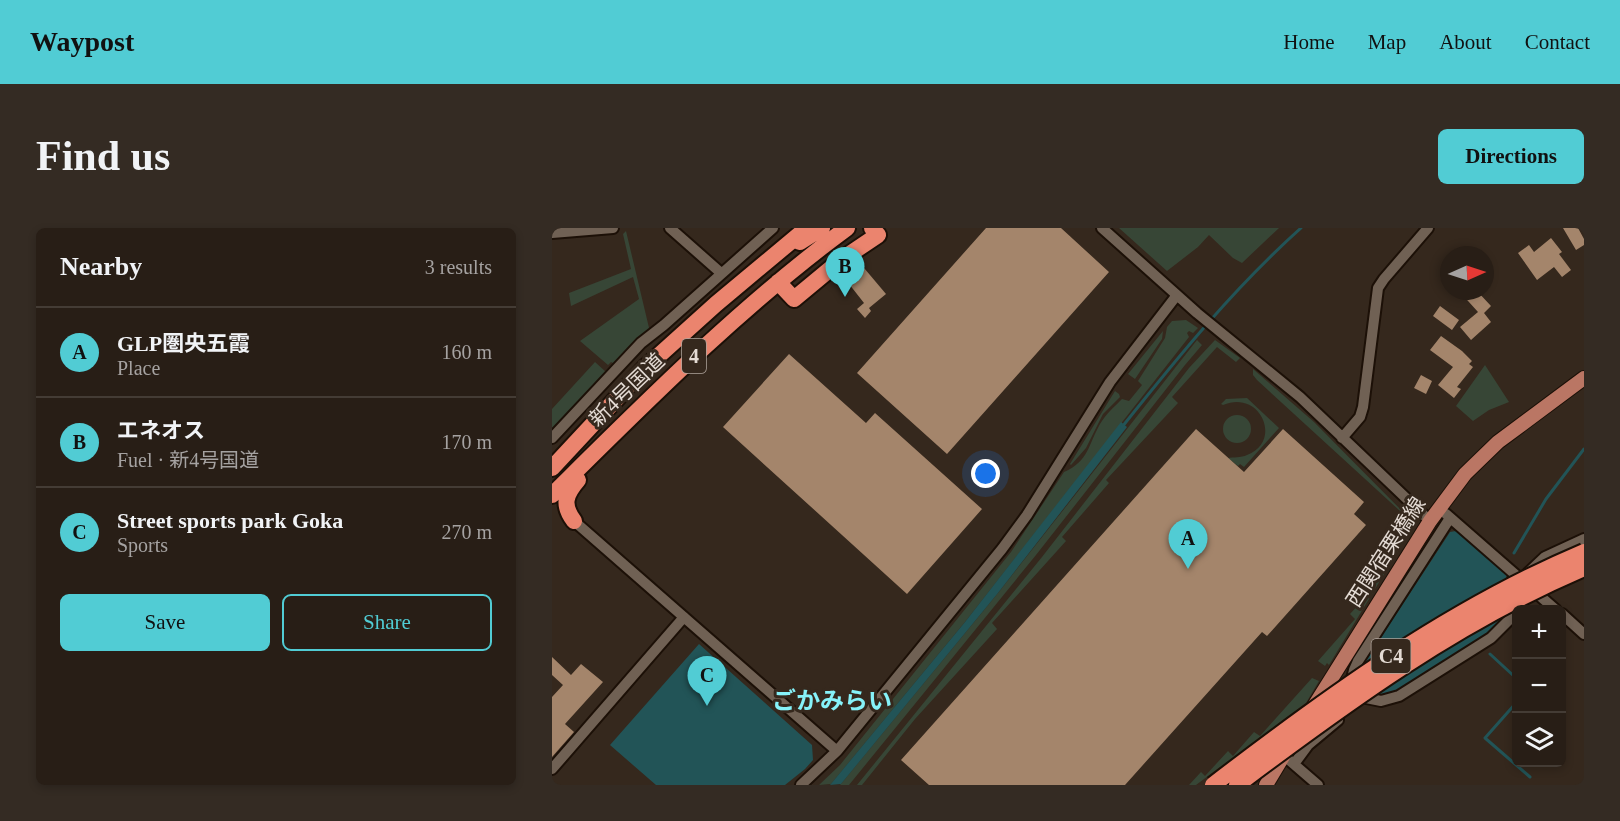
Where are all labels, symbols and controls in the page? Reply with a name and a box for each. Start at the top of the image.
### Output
text: Waypost [30,26,134,57]
text: Home [1283,30,1335,54]
text: Map [1368,30,1406,54]
text: About [1439,30,1492,54]
text: Contact [1525,30,1590,54]
button: Directions [1438,129,1584,184]
text: Find us [36,133,170,179]
north arrow [1440,246,1494,300]
pin: B [826,248,864,297]
text: Nearby [60,252,142,281]
text: 3 results [425,256,492,278]
text: GLP圏央五霞 [117,331,250,356]
road number: 4 [682,339,706,373]
text: A [72,341,87,363]
text: 160 m [441,341,492,363]
street label: 新4号国道 [585,349,669,431]
text: Place [117,357,160,379]
text: エネオス [117,418,205,443]
text: B [73,431,86,453]
text: 170 m [441,431,492,453]
text: Fuel · 新4号国道 [117,449,259,471]
your location [971,459,1000,488]
street label: 西関宿栗橋線 [1342,493,1430,611]
text: Street sports park Goka [117,508,343,533]
pin: A [1168,520,1208,569]
text: C [72,521,87,543]
text: 270 m [441,521,492,543]
text: Sports [117,534,168,556]
button: Save [60,594,270,651]
button: Share [282,594,492,651]
map controls [1512,605,1566,767]
button: + [1512,605,1566,659]
road number: C4 [1372,639,1410,673]
pin: C [688,656,726,706]
button: − [1512,659,1566,713]
district label: ごかみらい [772,688,892,714]
button: layers [1512,713,1566,767]

